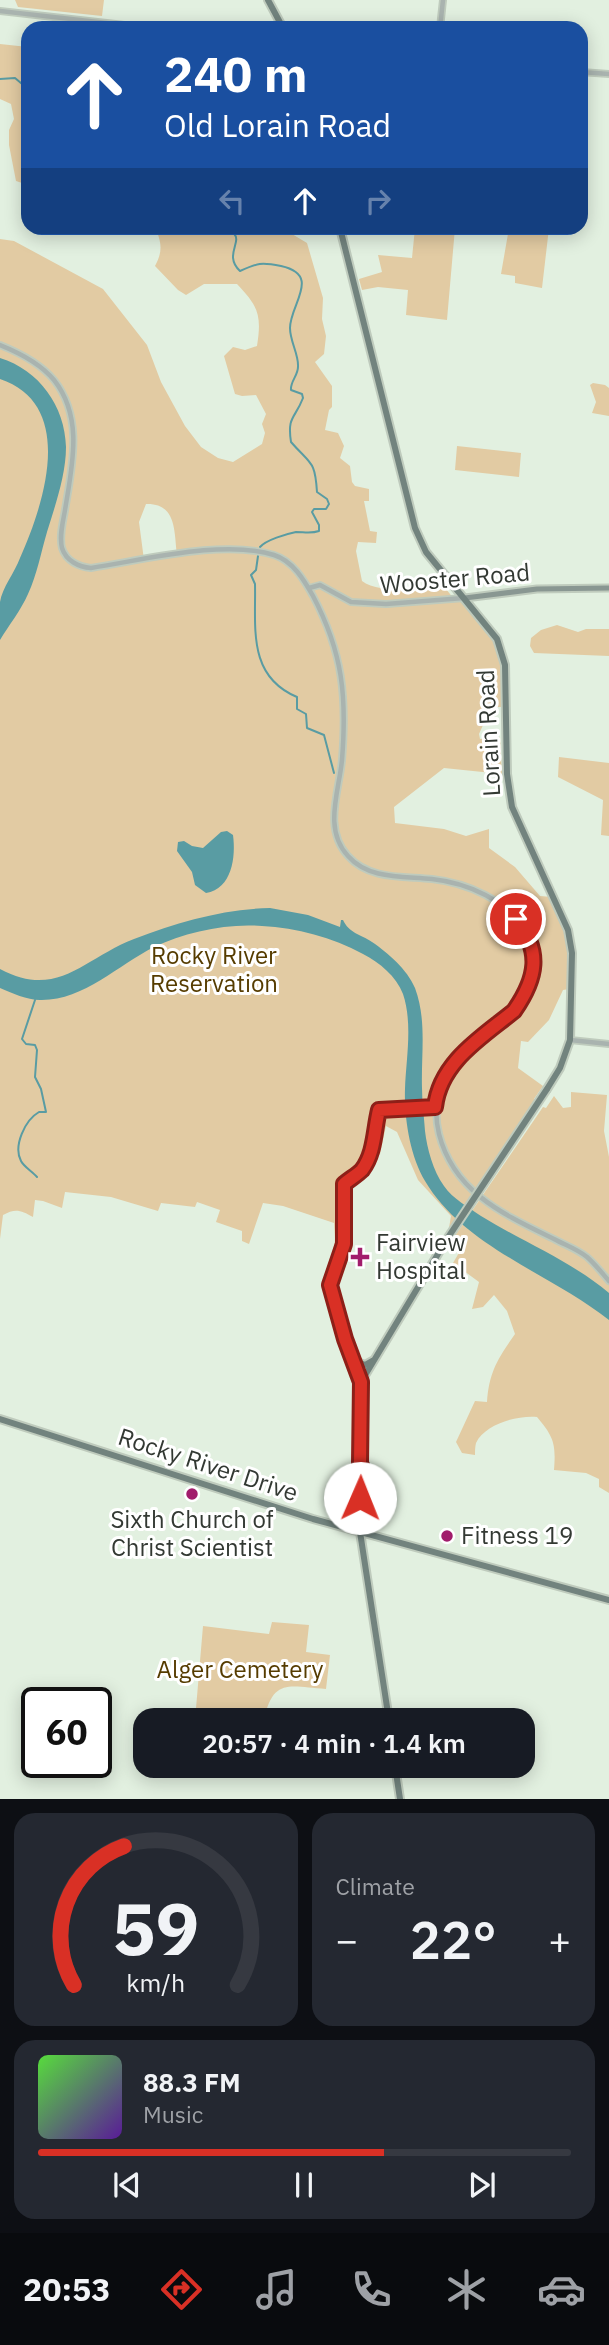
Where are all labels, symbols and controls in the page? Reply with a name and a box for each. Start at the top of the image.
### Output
text: 240 m [164,42,308,105]
icon: ahead [49,49,140,140]
text: Old Lorain Road [164,104,391,146]
icon: left [213,182,251,220]
icon: ahead [286,182,324,220]
icon: right [359,182,397,220]
street label: Wooster Road [379,556,531,601]
street label: Lorain Road [469,669,507,797]
pin [486,889,546,949]
icon: arrive [497,900,535,938]
park label: Rocky River Reservation [150,939,278,999]
place label: Fairview Hospital [376,1226,466,1286]
marker: Fairview Hospital [350,1247,370,1267]
street label: Rocky River Drive [114,1420,302,1508]
position arrow [323,1461,397,1535]
marker: Sixth Church of Christ Scientist [184,1486,200,1502]
place label: Sixth Church of Christ Scientist [110,1503,274,1563]
place label: Fitness 19 [461,1519,573,1551]
marker: Fitness 19 [439,1528,455,1544]
park label: Alger Cemetery [157,1653,323,1685]
speed limit sign: 60 [21,1687,112,1778]
text: 20:57 · 4 min · 1.4 km [202,1726,466,1760]
text: Climate [336,1871,415,1901]
text: 59 [112,1881,199,1976]
text: 22° [410,1906,497,1973]
text: − [336,1915,358,1964]
text: + [548,1915,571,1964]
text: km/h [126,1966,185,1999]
text: 88.3 FM [143,2065,241,2099]
text: Music [143,2099,203,2129]
icon: previous [108,2166,146,2204]
icon: pause [285,2166,323,2204]
icon: next [463,2166,501,2204]
icon: directions [157,2265,206,2314]
icon: music [252,2265,301,2314]
icon: phone [347,2265,396,2314]
icon: climate [442,2265,491,2314]
icon: car [537,2265,586,2314]
text: 20:53 [23,2268,110,2310]

